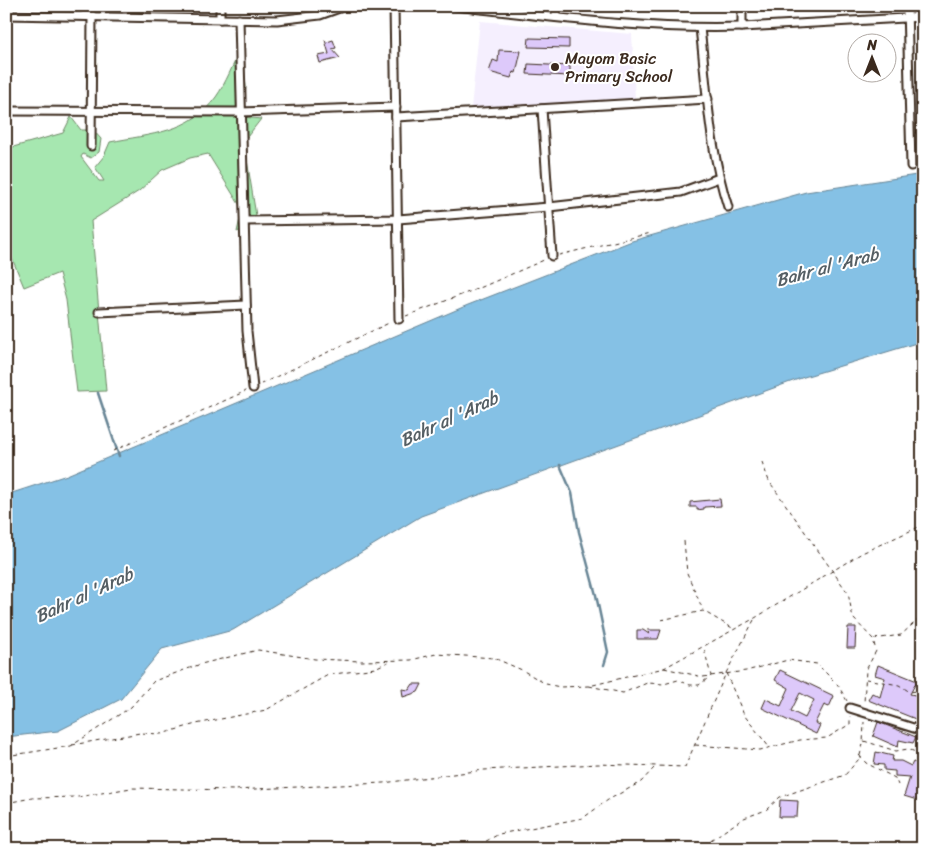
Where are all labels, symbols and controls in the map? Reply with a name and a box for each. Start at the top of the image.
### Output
north arrow [846,32,896,82]
text: N [866,33,877,58]
place label: Mayom Basic Primary School [565,44,673,91]
marker: Mayom Basic Primary School [549,61,561,73]
water label: Bahr al 'Arab [772,238,883,296]
water label: Bahr al 'Arab [395,382,505,456]
water label: Bahr al 'Arab [30,558,140,632]

